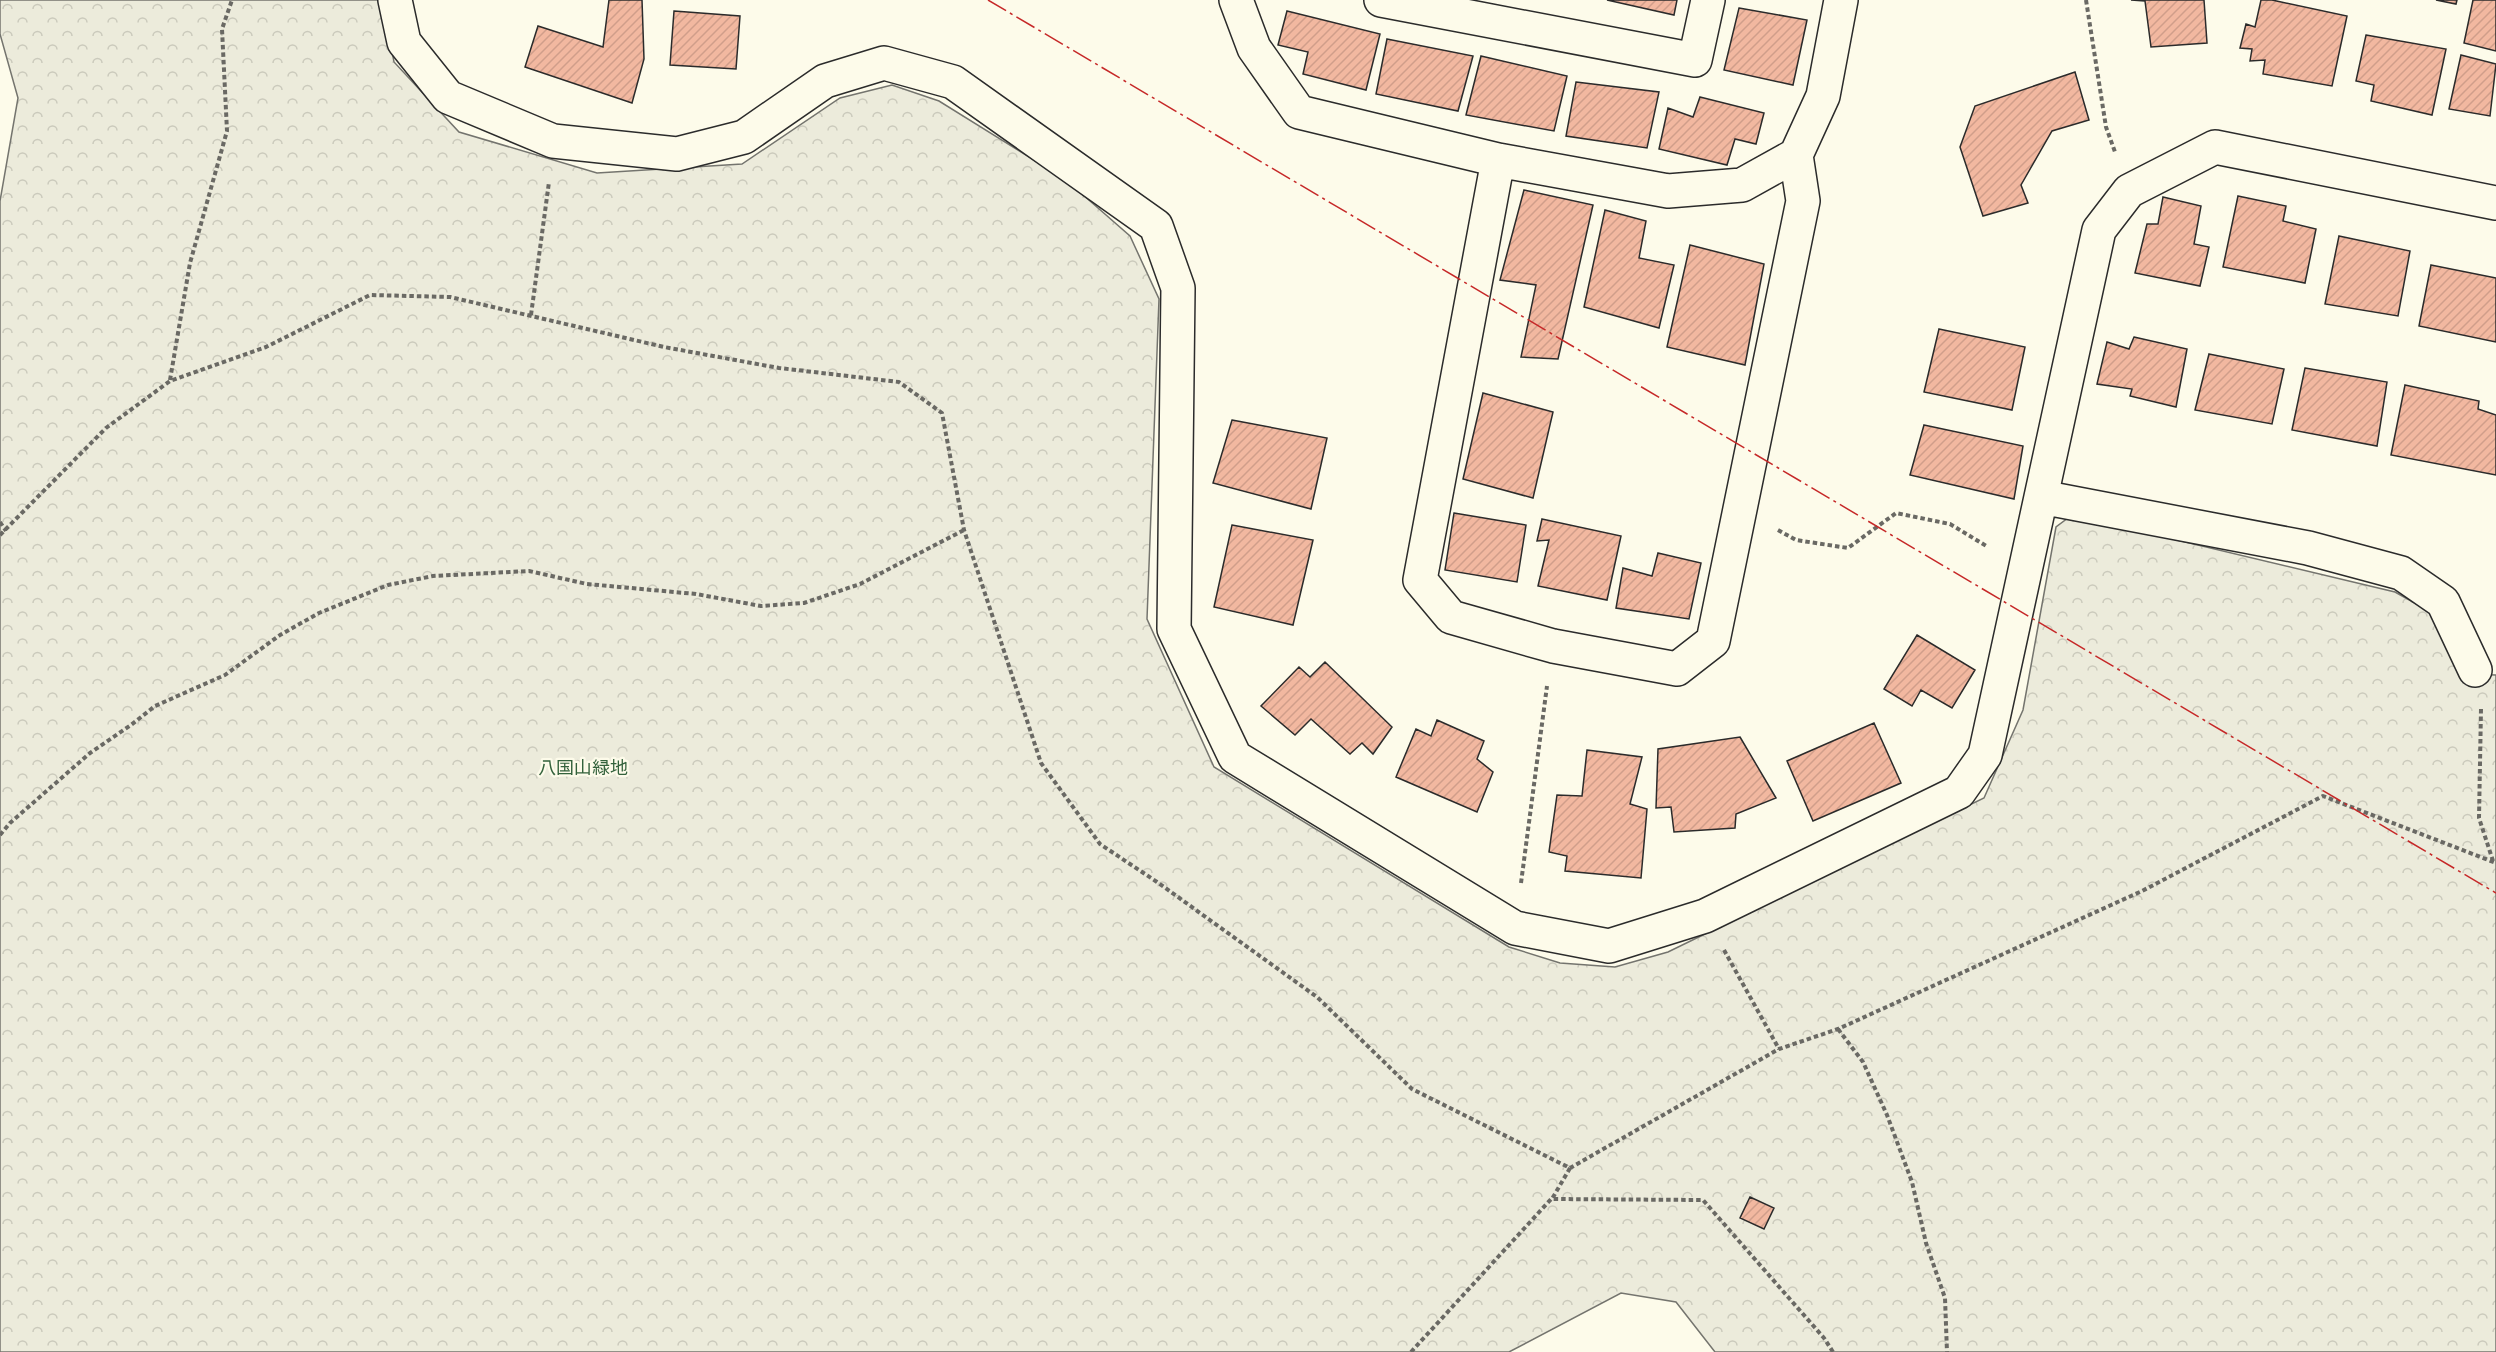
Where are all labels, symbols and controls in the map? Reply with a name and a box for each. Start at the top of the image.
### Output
park label: 八国山緑地 [538,757,628,779]

